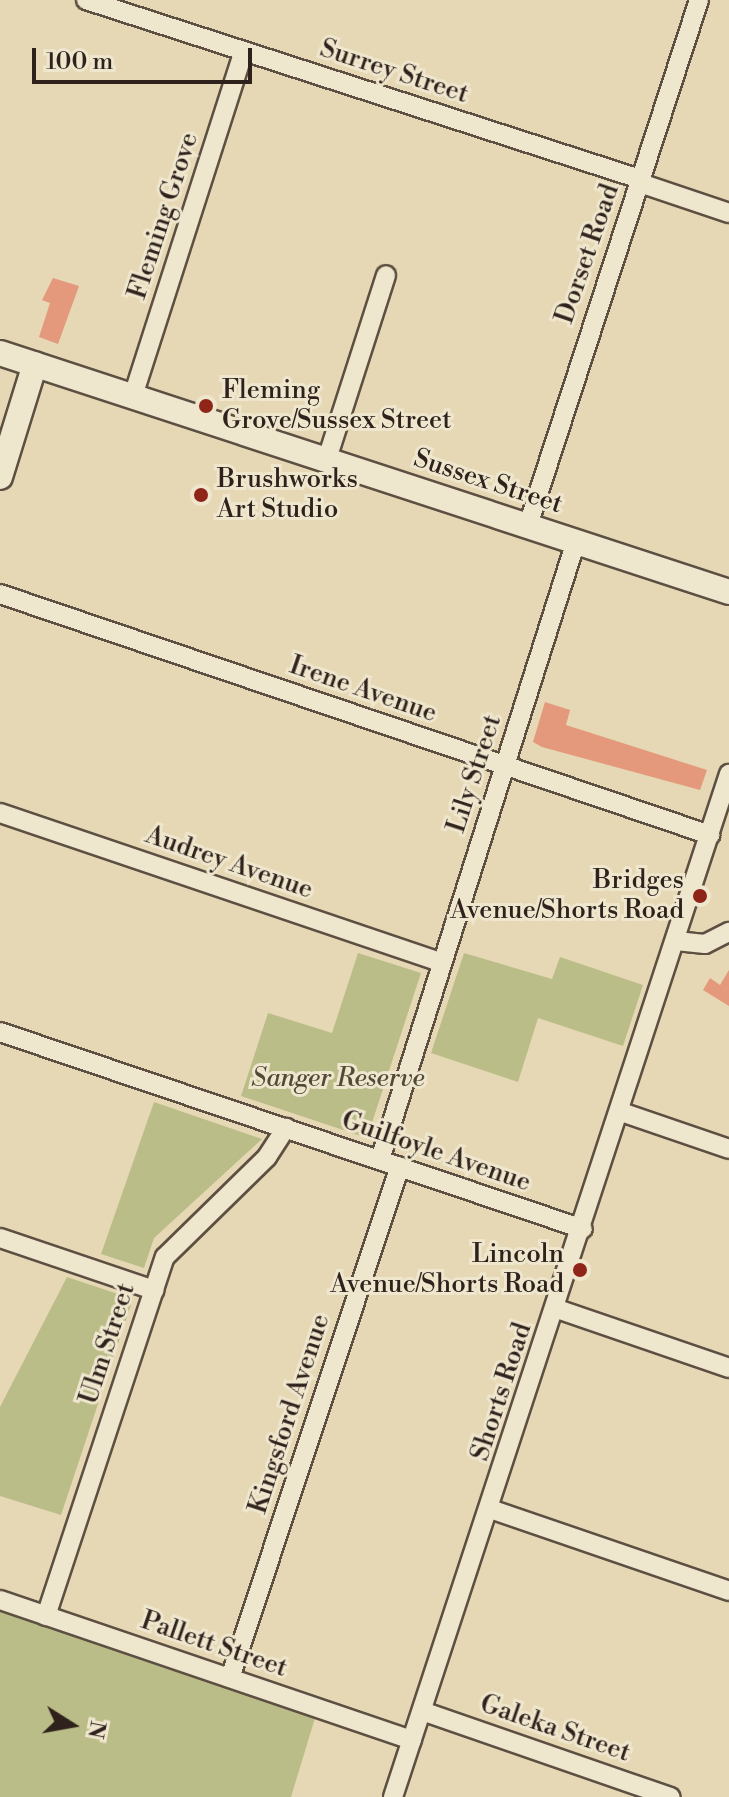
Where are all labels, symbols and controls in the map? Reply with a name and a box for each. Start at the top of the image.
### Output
scale bar [36,32,256,82]
street label: Surrey Street [316,33,472,111]
text: 100 m [46,47,113,77]
street label: Fleming Grove [122,129,206,303]
street label: Dorset Road [550,180,626,328]
place label: Fleming Grove/Sussex Street [222,375,451,436]
marker: Fleming Grove/Sussex Street [197,397,215,415]
street label: Sussex Street [410,443,566,521]
place label: Brushworks Art Studio [217,464,358,526]
marker: Brushworks Art Studio [192,486,210,504]
street label: Irene Avenue [285,650,441,730]
street label: Lily Street [441,711,509,837]
street label: Audrey Avenue [141,820,317,906]
place label: Bridges Avenue/Shorts Road [450,865,684,926]
marker: Bridges Avenue/Shorts Road [691,887,709,905]
park label: Sanger Reserve [251,1063,425,1095]
street label: Guilfoyle Avenue [337,1105,535,1199]
place label: Lincoln Avenue/Shorts Road [330,1239,564,1300]
marker: Lincoln Avenue/Shorts Road [571,1261,589,1279]
street label: Ulm Street [74,1279,142,1409]
street label: Kingsford Avenue [243,1310,337,1518]
street label: Shorts Road [465,1319,539,1465]
street label: Pallett Street [137,1605,291,1685]
north arrow [32,1685,112,1765]
street label: Galeka Street [476,1689,634,1769]
text: N [81,1719,111,1741]

